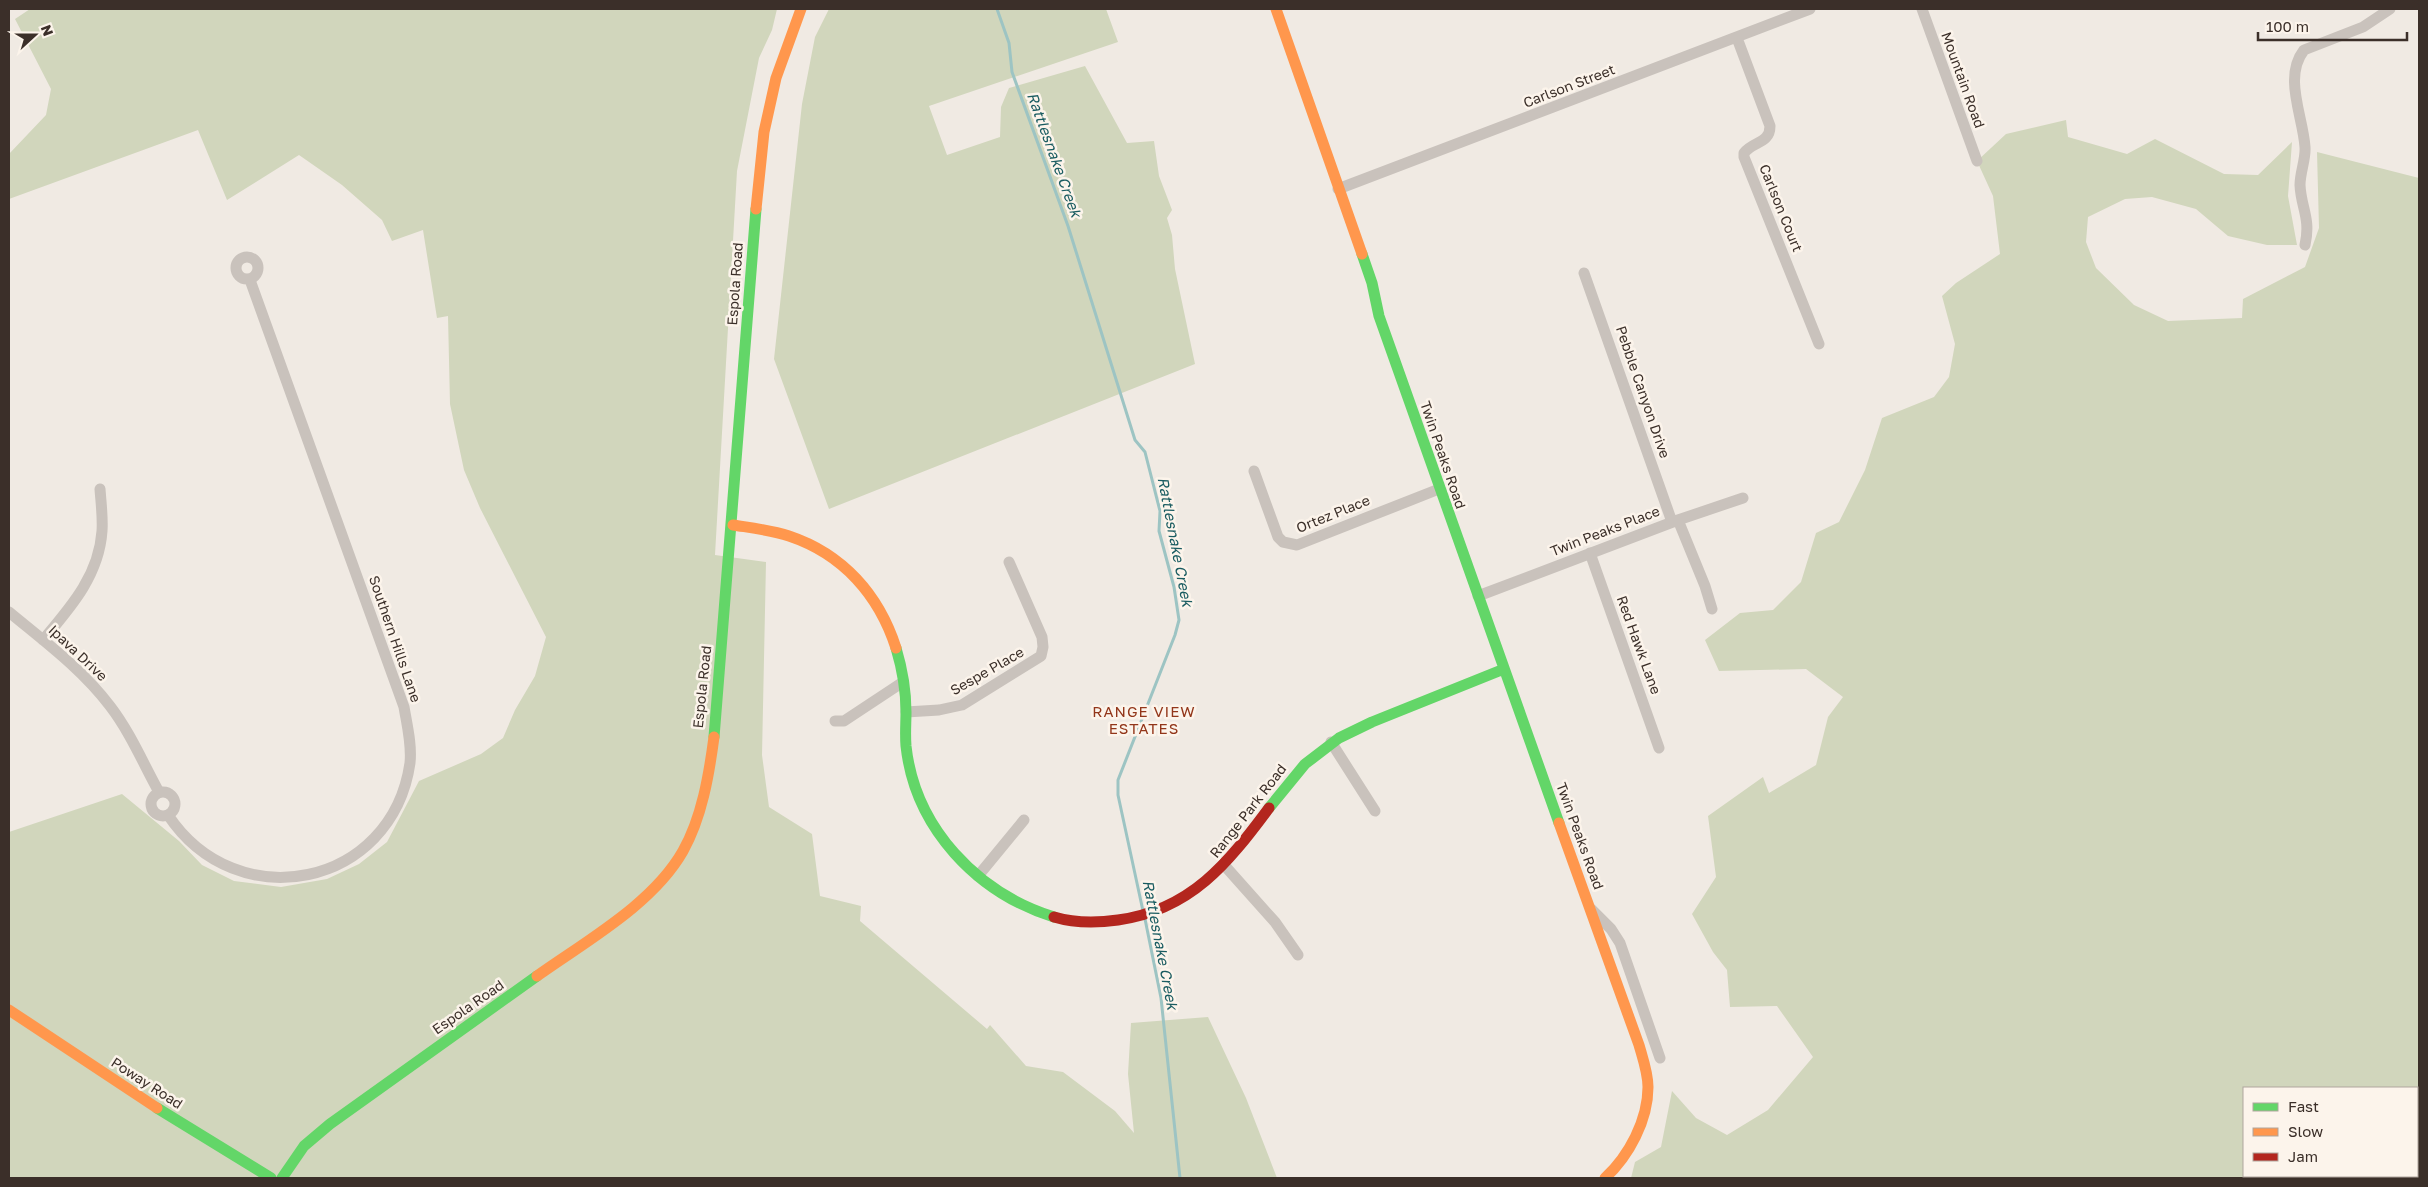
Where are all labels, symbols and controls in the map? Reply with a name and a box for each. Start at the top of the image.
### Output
north arrow [10,10,60,60]
scale bar [2258,10,2407,42]
text: 100 m [2266,17,2309,35]
text: N [38,22,57,38]
street label: Mountain Road [1938,29,1989,130]
street label: Carlson Street [1521,60,1617,111]
water label: Rattlesnake Creek [1024,90,1086,221]
street label: Carlson Court [1756,162,1807,254]
street label: Espola Road [723,242,746,326]
street label: Pebble Canyon Drive [1613,323,1674,460]
street label: Twin Peaks Road [1417,399,1470,511]
water label: Rattlesnake Creek [1155,475,1198,610]
street label: Ortez Place [1294,491,1372,536]
street label: Twin Peaks Place [1548,502,1662,559]
street label: Southern Hills Lane [366,573,425,704]
street label: Red Hawk Lane [1614,593,1665,696]
street label: Ipava Drive [45,621,111,684]
street label: Sespe Place [947,643,1027,698]
street label: Espola Road [689,645,714,729]
district label: RANGE VIEW ESTATES [1092,702,1196,737]
street label: Range Park Road [1206,760,1289,861]
street label: Twin Peaks Road [1553,780,1608,892]
water label: Rattlesnake Creek [1140,878,1183,1013]
street label: Espola Road [429,976,507,1037]
street label: Poway Road [108,1053,186,1112]
legend [2243,1087,2418,1177]
text: Fast [2288,1097,2319,1115]
text: Slow [2288,1122,2323,1140]
text: Jam [2288,1147,2318,1165]

